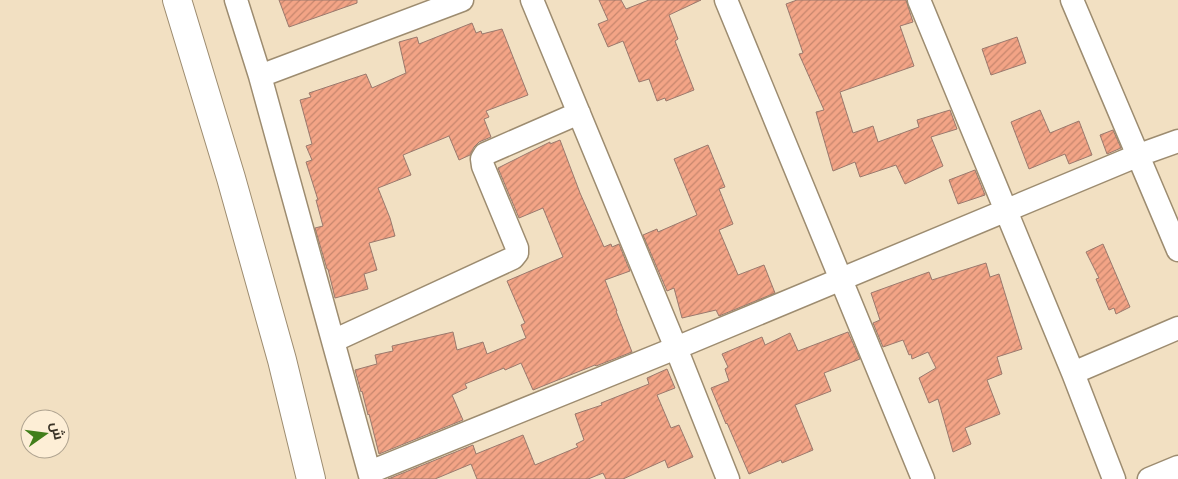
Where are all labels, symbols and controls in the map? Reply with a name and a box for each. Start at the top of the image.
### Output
north arrow [20,409,70,459]
text: ش [47,420,68,442]

